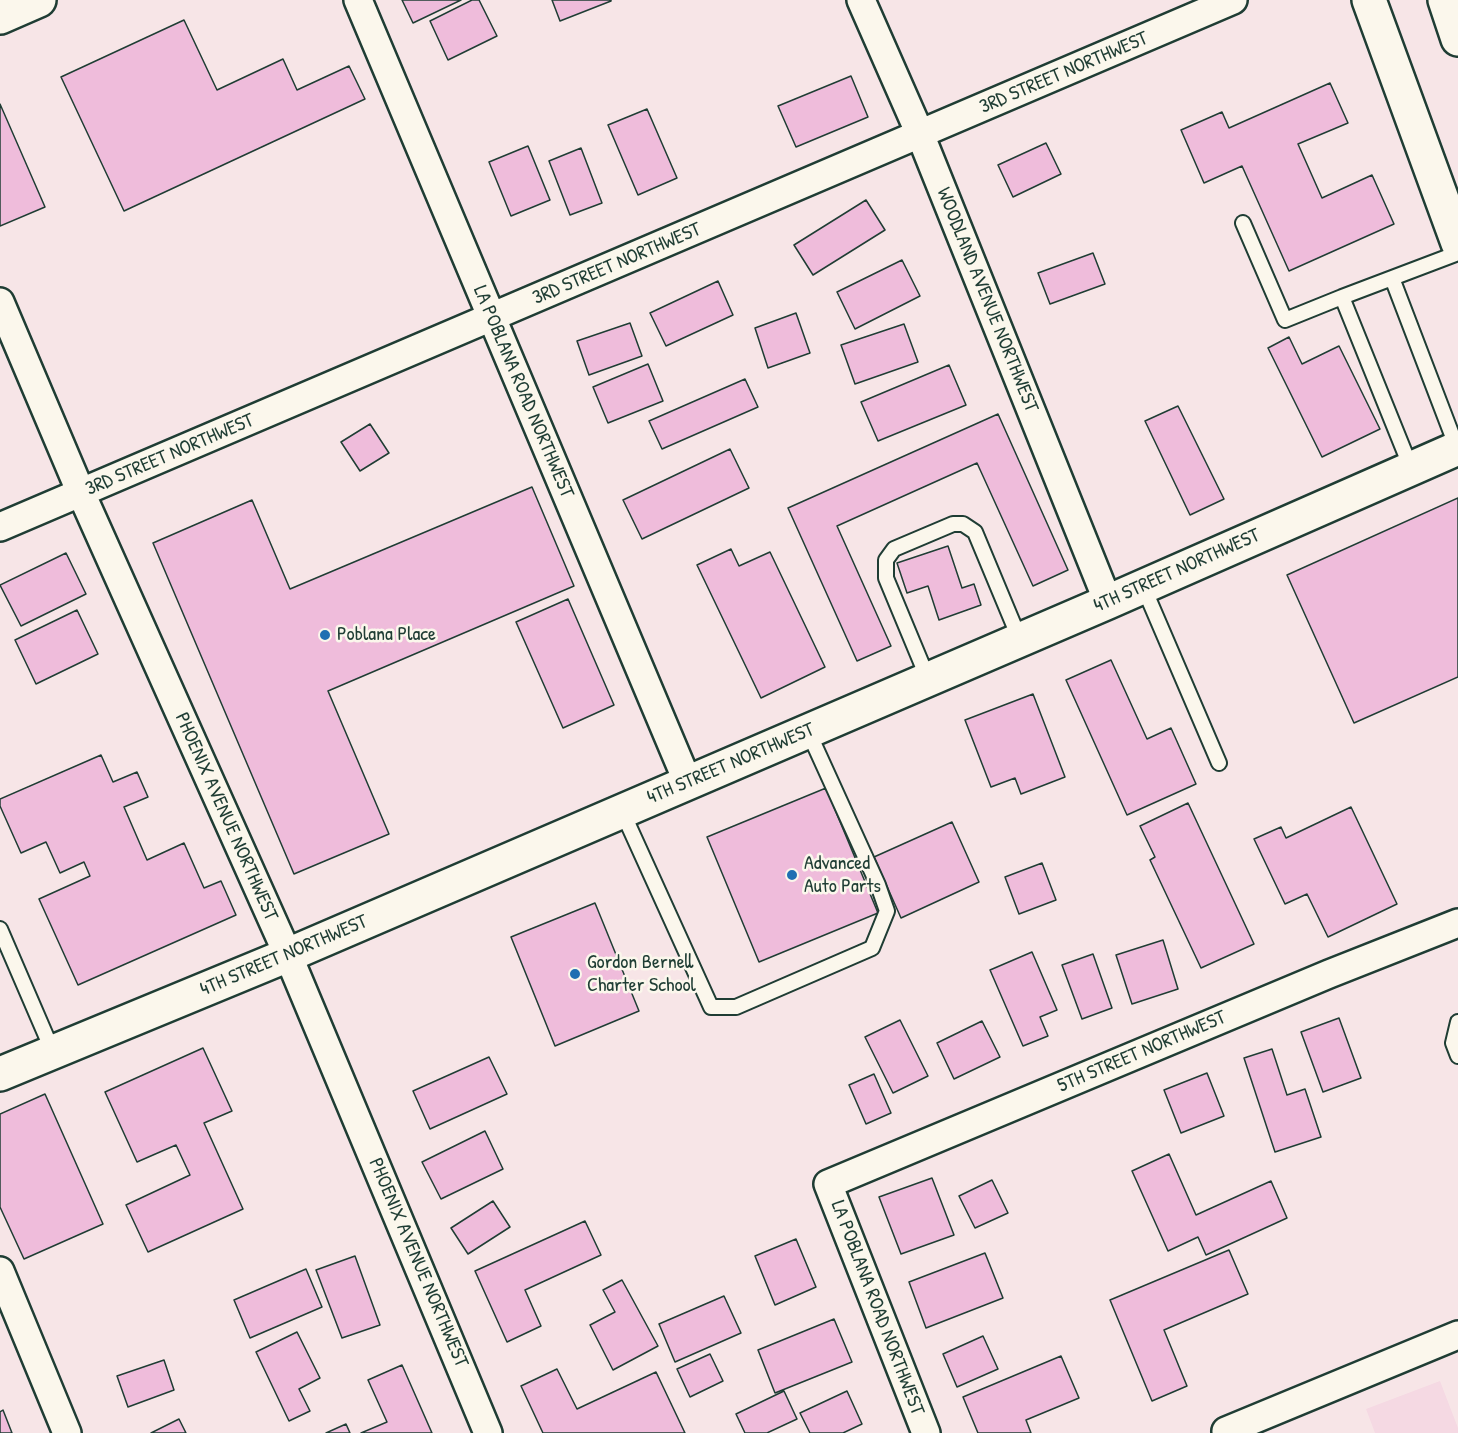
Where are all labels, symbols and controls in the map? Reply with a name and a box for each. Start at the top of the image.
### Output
street label: 3RD STREET NORTHWEST [976,27,1152,119]
street label: WOODLAND AVENUE NORTHWEST [931,184,1043,416]
street label: 3RD STREET NORTHWEST [529,218,705,310]
street label: LA POBLANA ROAD NORTHWEST [467,282,579,502]
street label: 3RD STREET NORTHWEST [82,409,258,501]
street label: 4TH STREET NORTHWEST [1090,524,1264,618]
place label: Poblana Place [337,623,436,647]
marker: Poblana Place [318,628,332,642]
street label: PHOENIX AVENUE NORTHWEST [169,709,283,925]
street label: 4TH STREET NORTHWEST [644,718,818,810]
place label: Advanced Auto Parts [804,852,881,899]
marker: Advanced Auto Parts [785,868,799,882]
street label: 4TH STREET NORTHWEST [197,910,371,1002]
place label: Gordon Bernell Charter School [587,951,696,998]
marker: Gordon Bernell Charter School [568,967,582,981]
street label: 5TH STREET NORTHWEST [1054,1006,1230,1098]
street label: PHOENIX AVENUE NORTHWEST [363,1155,473,1371]
street label: LA POBLANA ROAD NORTHWEST [825,1197,929,1419]

